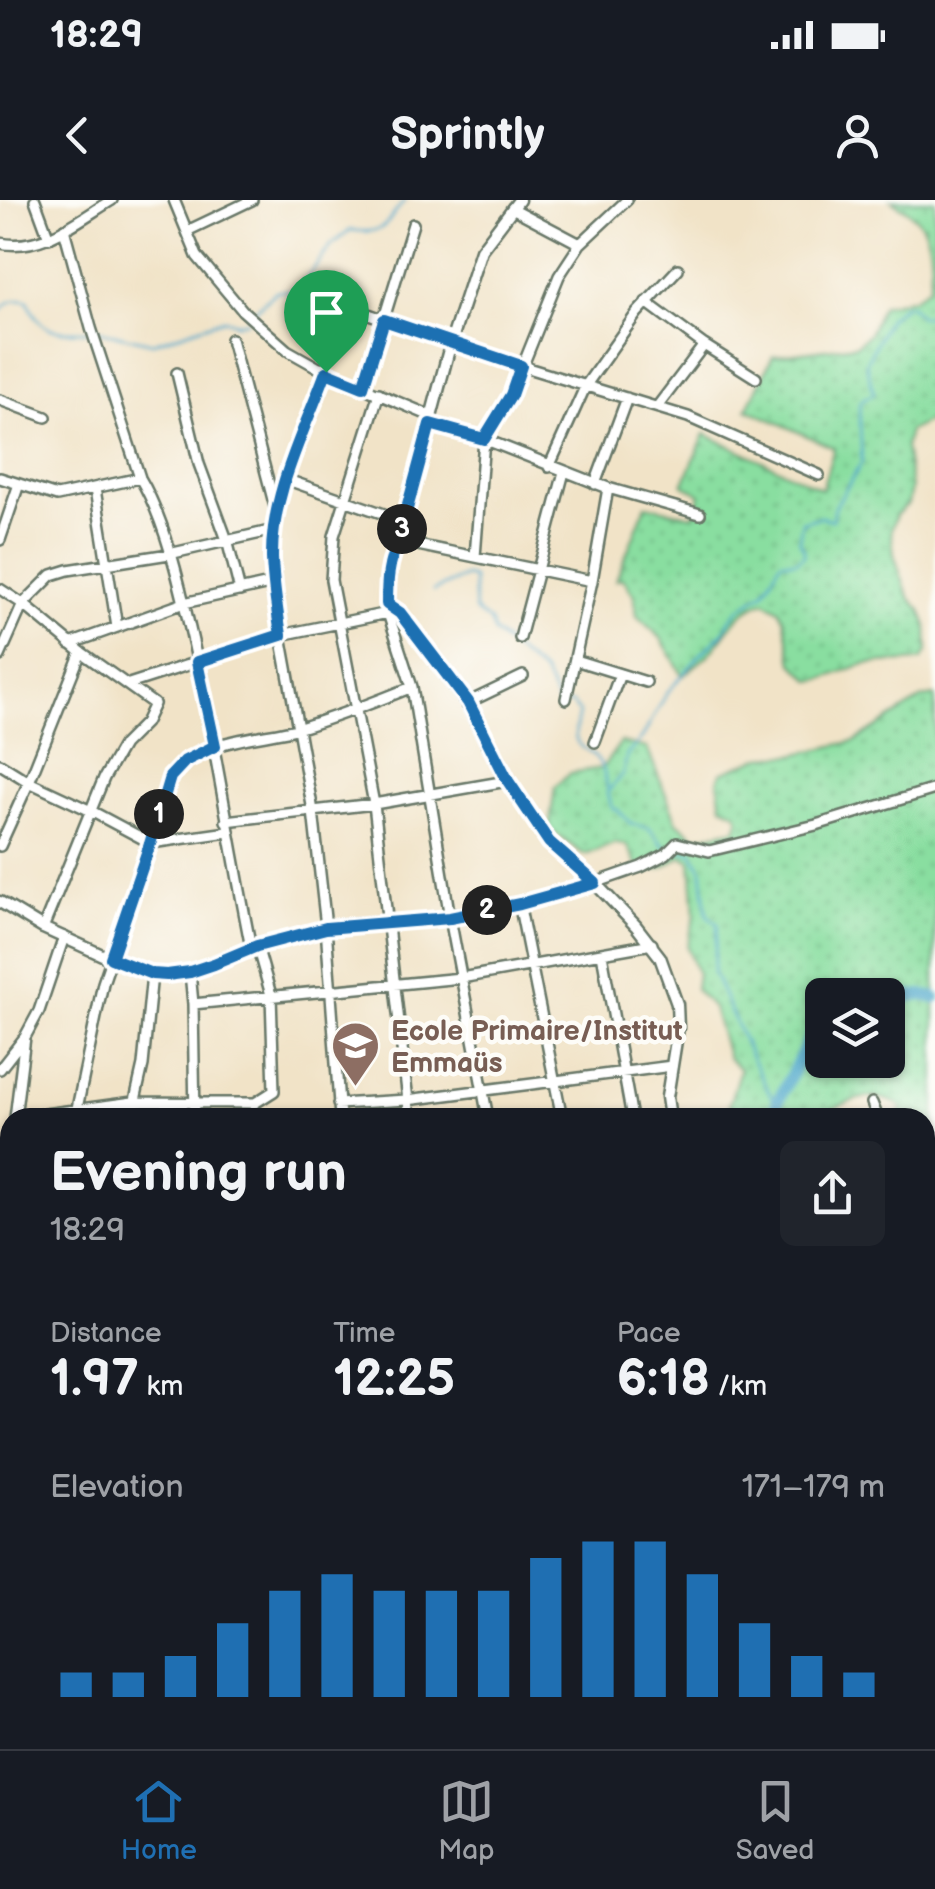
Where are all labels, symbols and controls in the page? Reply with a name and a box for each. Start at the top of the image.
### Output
text: 18:29 [50,13,143,58]
icon: back [50,108,105,163]
text: Sprintly [390,108,545,163]
icon: person [830,108,885,163]
pin [284,270,369,373]
icon: arrive [299,285,354,340]
pin: 3 [377,504,427,554]
text: 3 [394,512,410,545]
pin: 1 [134,789,184,839]
text: 1 [153,797,165,830]
pin: 2 [462,885,512,935]
text: 2 [479,893,495,926]
map controls [805,978,905,1078]
button: layers [805,978,905,1078]
place label: Ecole Primaire/Institut Emmaüs [391,1015,683,1080]
school or university icon: Ecole Primaire/Institut Emmaüs [330,1020,382,1088]
text: Evening run [50,1140,347,1207]
button: share [780,1141,885,1246]
text: 18:29 [50,1211,125,1250]
text: Distance [50,1317,162,1350]
text: Time [333,1317,395,1350]
text: Pace [617,1317,681,1350]
text: 1.97 [50,1350,139,1410]
text: 12:25 [333,1350,455,1410]
text: 6:18 [617,1350,710,1410]
text: km [139,1370,183,1403]
text: /km [710,1370,767,1403]
text: Elevation [50,1468,183,1507]
text: 171–179 m [742,1468,885,1507]
tab: Home [121,1774,197,1867]
tab: Map [438,1774,494,1867]
tab: Saved [736,1774,814,1867]

